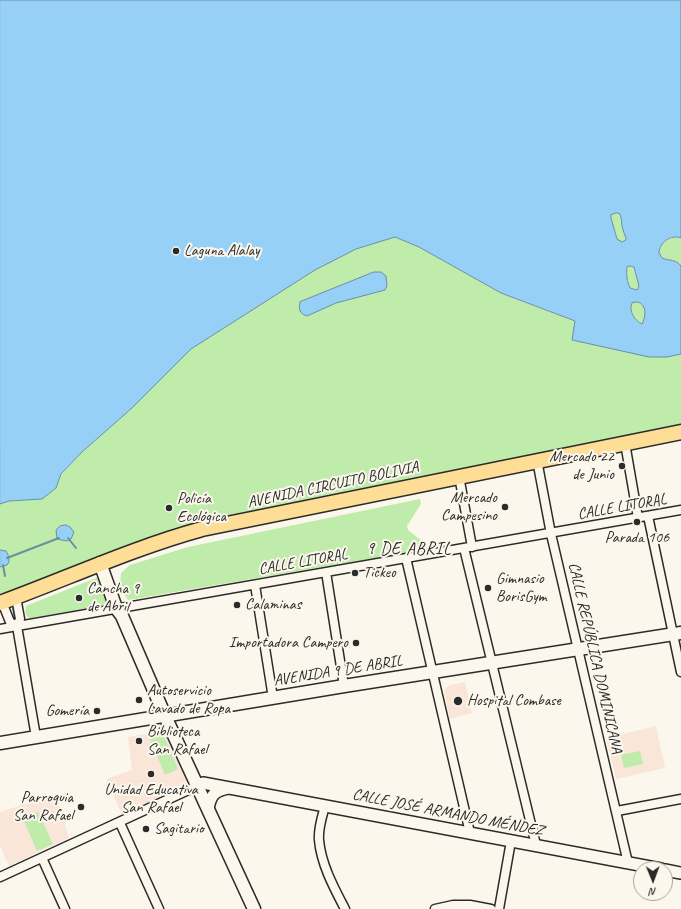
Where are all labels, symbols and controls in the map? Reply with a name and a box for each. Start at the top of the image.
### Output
place label: Laguna Alalay [184,241,259,261]
marker: Laguna Alalay [171,246,181,256]
place label: Mercado 22 de Junio [549,447,614,485]
street label: AVENIDA CIRCUITO BOLIVIA [246,457,420,513]
marker: Mercado 22 de Junio [617,461,627,471]
place label: Mercado Campesino [441,488,497,526]
place label: Policía Ecológica [177,489,226,527]
street label: CALLE LITORAL [576,490,668,524]
marker: Mercado Campesino [500,502,510,512]
marker: Policía Ecológica [164,503,174,513]
marker: Parada 106 [632,517,642,527]
place label: Parada 106 [605,528,669,548]
district label: 9 DE ABRIL [367,540,451,560]
street label: CALLE LITORAL [257,545,349,579]
street label: CALLE REPÚBLICA DOMINICANA [564,561,626,755]
place label: Tickeo [363,563,396,583]
marker: Tickeo [350,568,360,578]
place label: Gimnasio BorisGym [496,569,547,607]
place label: Cancha 9 de Abril [87,579,139,617]
marker: Gimnasio BorisGym [483,583,493,593]
marker: Cancha 9 de Abril [74,593,84,603]
place label: Calaminas [245,595,301,615]
marker: Calaminas [232,600,242,610]
place label: Importadora Campero [229,633,348,653]
marker: Importadora Campero [351,638,361,648]
street label: AVENIDA 9 DE ABRIL [272,651,404,691]
place label: Autoservicio Lavado de Ropa [147,681,230,719]
place label: Hospital Combase [467,691,561,711]
marker: Autoservicio Lavado de Ropa [134,695,144,705]
marker: Hospital Combase [452,695,464,707]
place label: Gomería [46,701,89,721]
marker: Gomería [92,706,102,716]
place label: Biblioteca San Rafael [147,722,207,760]
marker: Biblioteca San Rafael [134,736,144,746]
marker: Unidad Educativa San Rafael [146,769,156,779]
place label: Unidad Educativa San Rafael [104,780,198,818]
street label: CALLE JOSÉ ARMANDO MÉNDEZ [351,785,545,841]
place label: Parroquia San Rafael [13,788,73,826]
marker: Parroquia San Rafael [76,802,86,812]
place label: Sagitario [154,819,204,839]
marker: Sagitario [141,824,151,834]
north arrow [633,861,673,901]
text: N [650,885,657,899]

